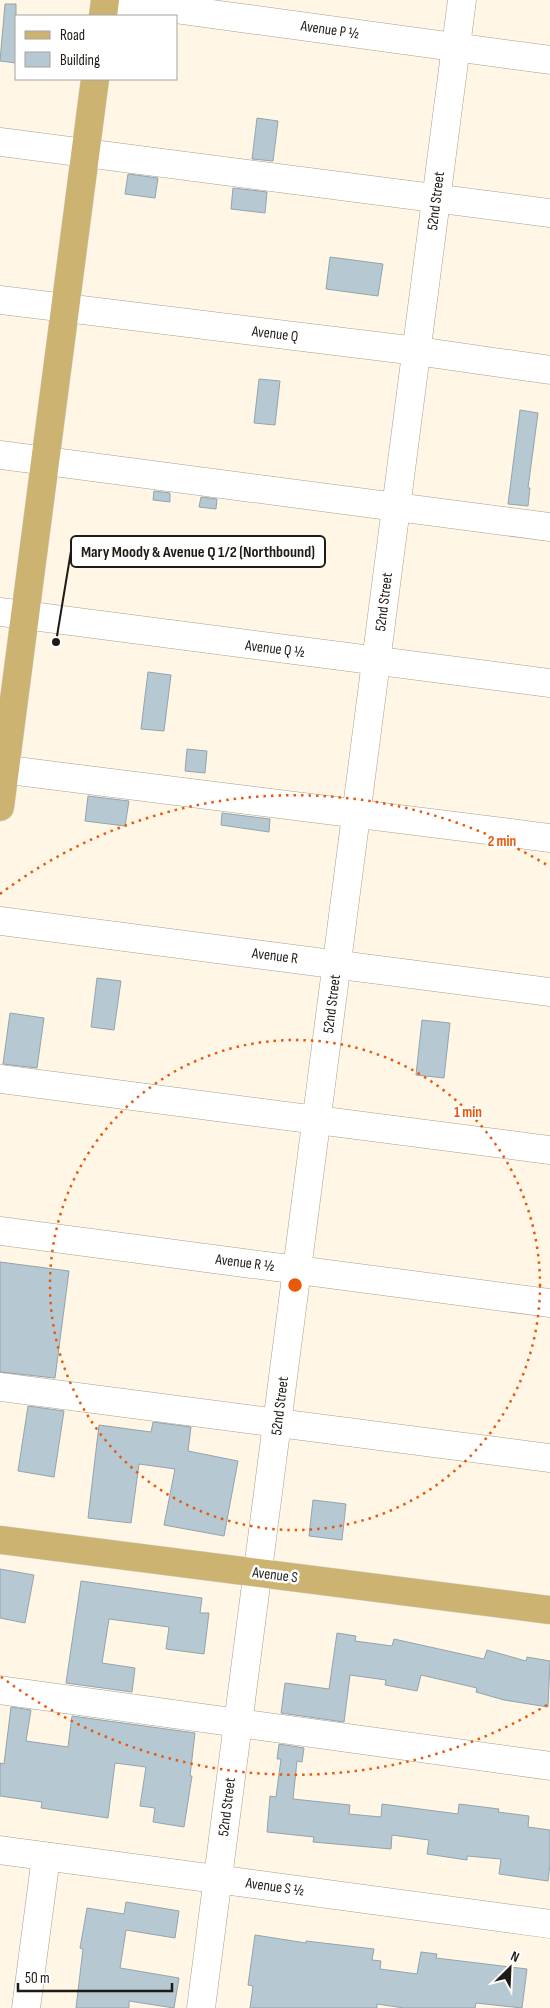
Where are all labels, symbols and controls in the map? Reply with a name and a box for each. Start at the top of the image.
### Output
legend [15,15,178,80]
street label: Avenue P ½ [299,16,360,44]
text: Road [60,26,85,45]
text: Building [60,51,100,70]
street label: 52nd Street [423,170,449,231]
street label: Avenue Q [250,322,299,346]
callout: Mary Moody & Avenue Q 1/2 (Northbound) [71,536,325,567]
text: Mary Moody & Avenue Q 1/2 (Northbound) [81,543,315,562]
street label: 52nd Street [371,571,397,632]
street label: Avenue Q ½ [243,636,306,662]
text: 2 min [488,832,516,851]
street label: Avenue R [250,944,299,968]
street label: 52nd Street [319,973,345,1034]
text: 1 min [454,1103,482,1122]
street label: Avenue R ½ [213,1250,276,1276]
centre of rings [286,1276,304,1294]
street label: 52nd Street [267,1375,293,1436]
street label: Avenue S [250,1563,299,1587]
street label: 52nd Street [214,1776,240,1837]
street label: Avenue S ½ [243,1873,306,1901]
north arrow [485,1943,535,1993]
text: N [508,1947,522,1966]
scale bar [18,1960,171,1992]
text: 50 m [25,1969,50,1988]

